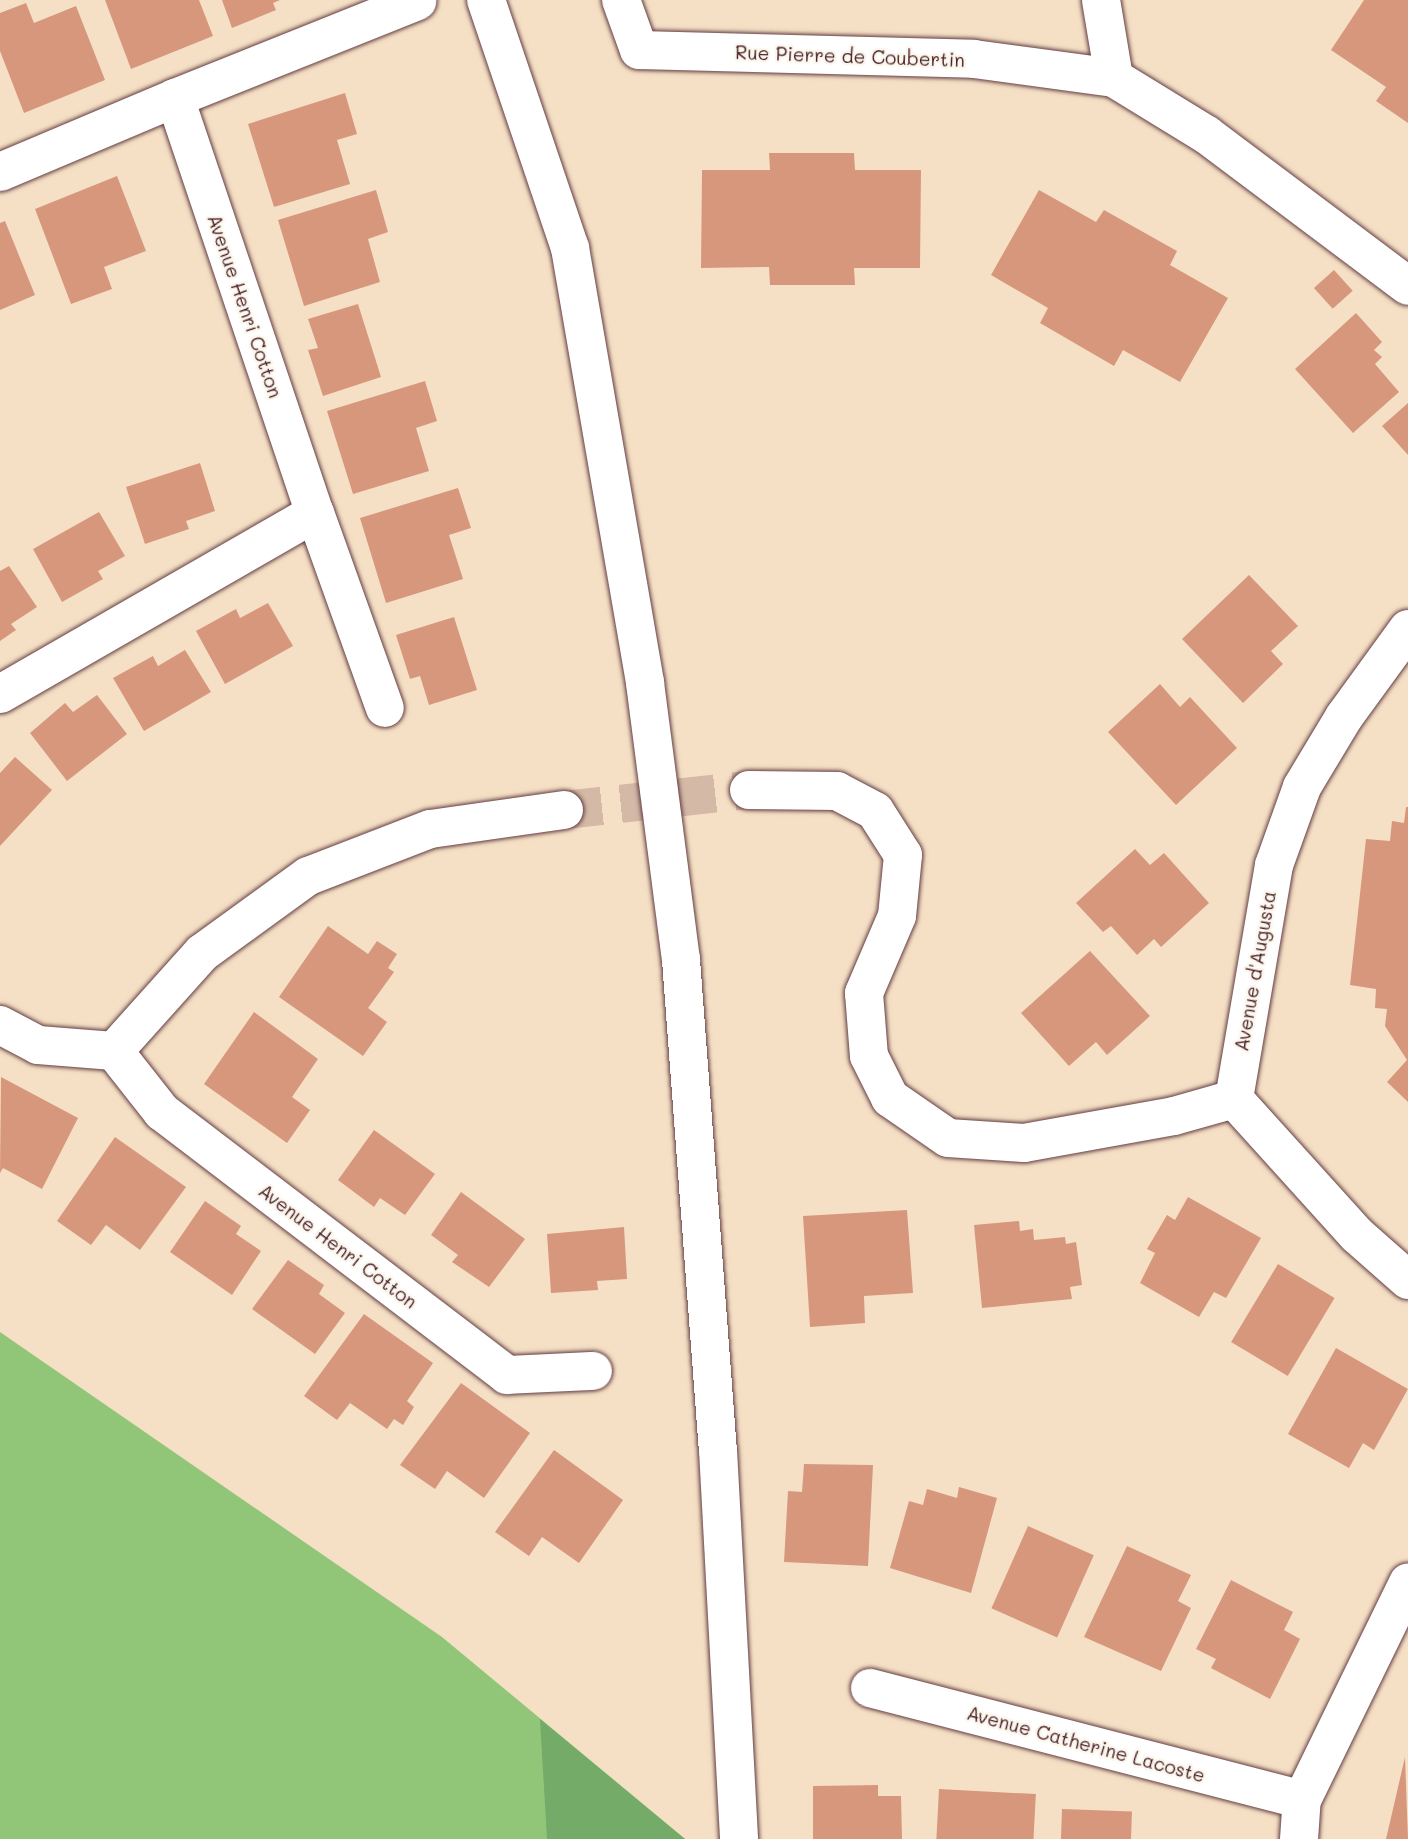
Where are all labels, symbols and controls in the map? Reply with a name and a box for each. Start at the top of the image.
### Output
street label: Rue Pierre de Coubertin [735,41,965,71]
street label: Avenue Henri Cotton [203,211,287,401]
street label: Avenue d'Augusta [1230,889,1280,1053]
street label: Avenue Henri Cotton [254,1179,422,1313]
street label: Avenue Catherine Lacoste [965,1701,1207,1787]

